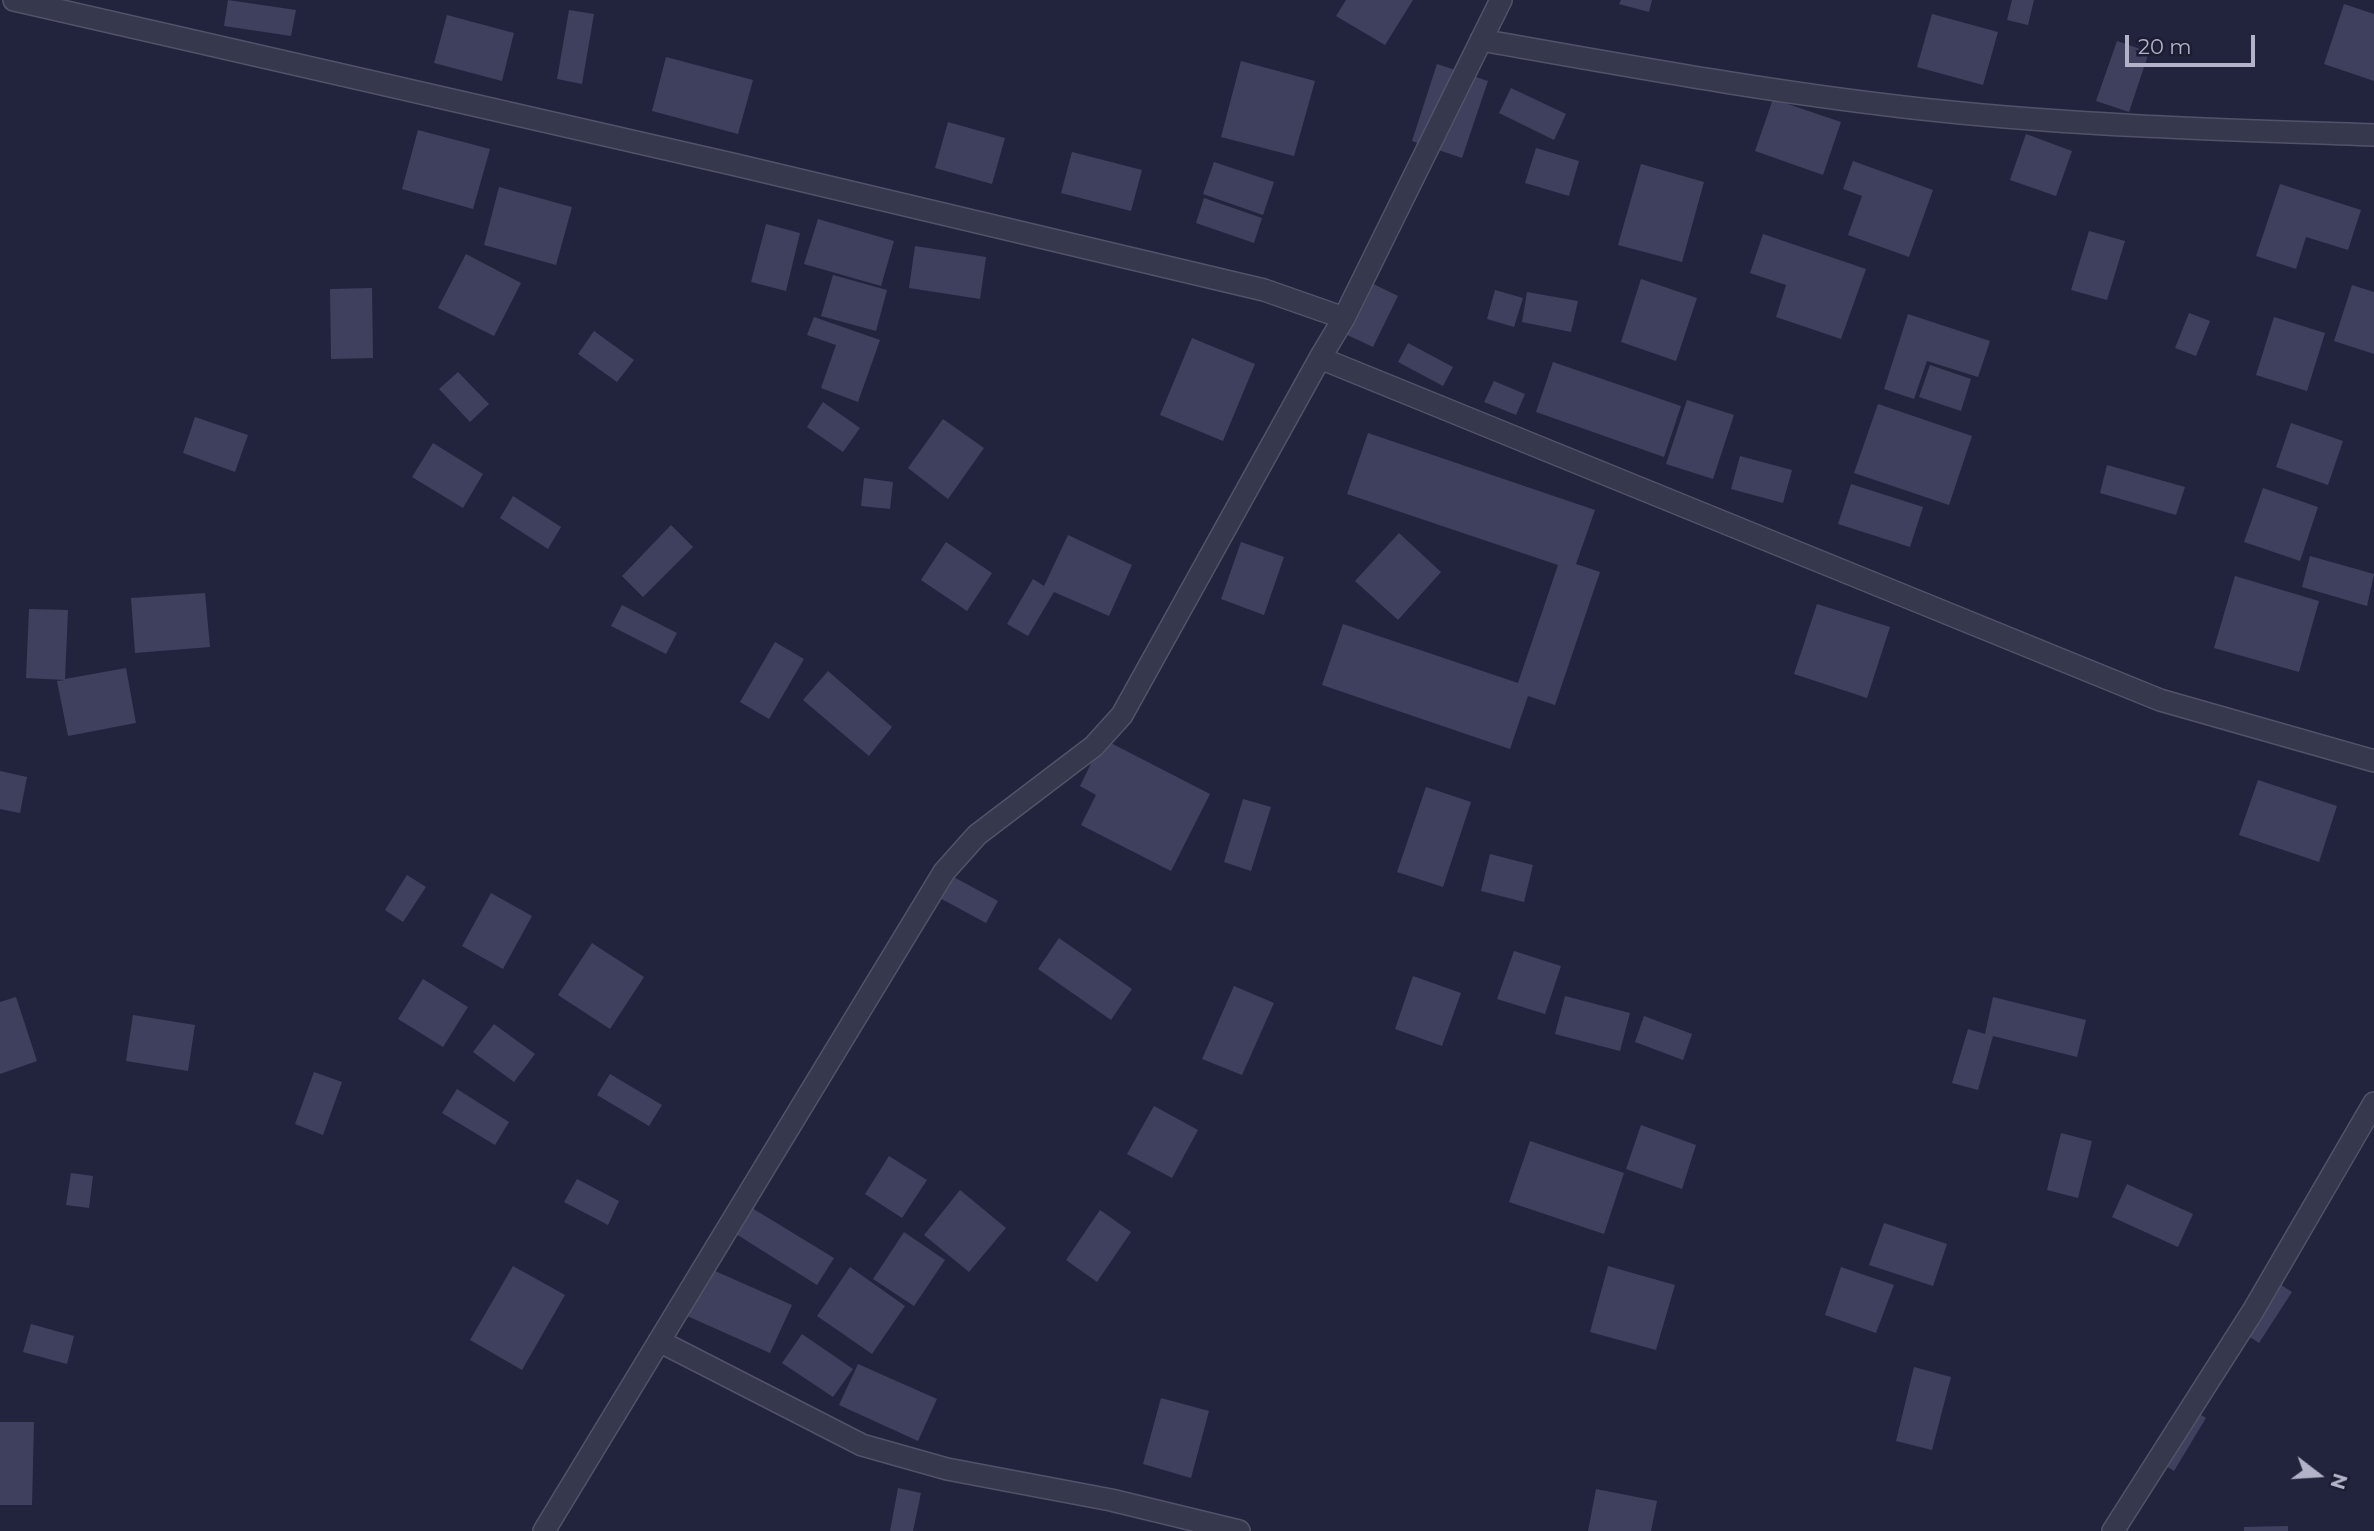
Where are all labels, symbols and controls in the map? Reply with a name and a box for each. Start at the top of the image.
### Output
scale bar [2129,21,2258,65]
text: 20 m [2138,34,2192,59]
north arrow [2283,1440,2353,1510]
text: N [2325,1471,2352,1492]

